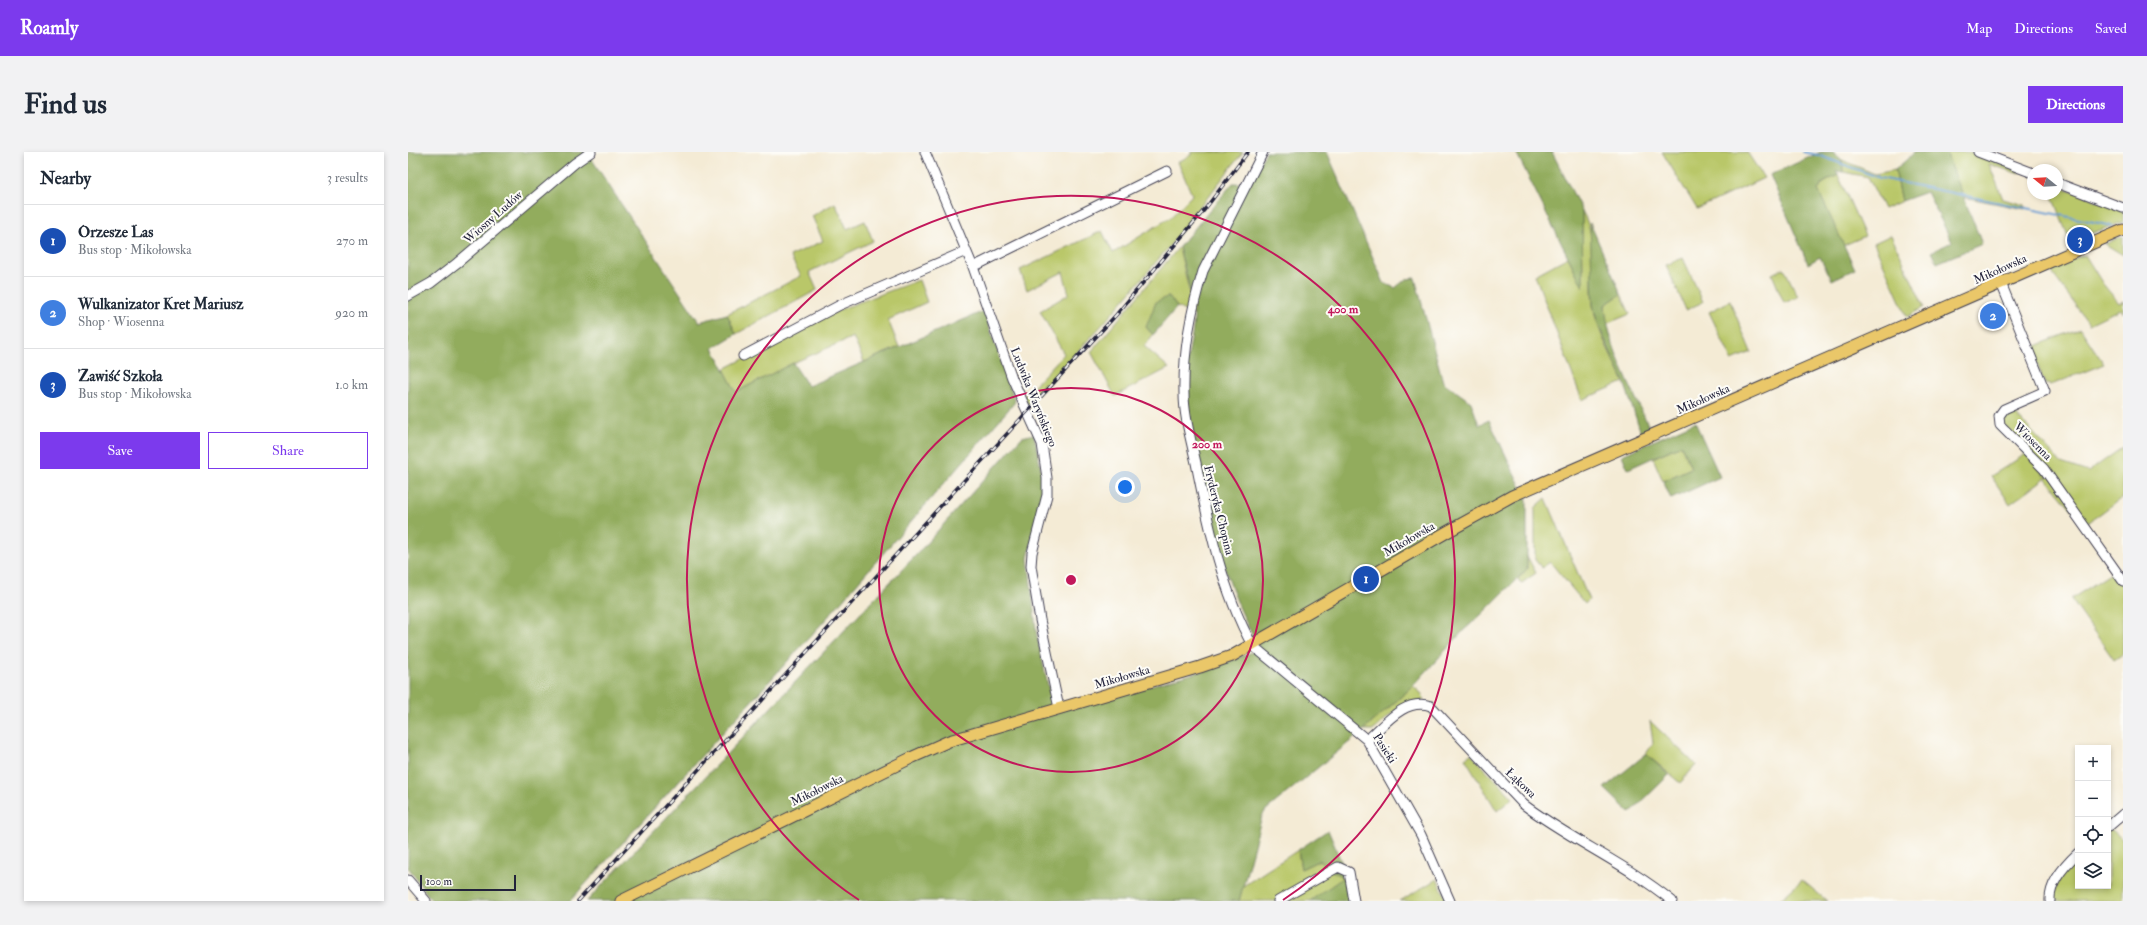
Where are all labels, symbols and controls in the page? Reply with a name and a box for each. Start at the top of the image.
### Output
text: Roamly [20,16,78,40]
text: Map [1966,20,1992,37]
text: Directions [2014,20,2073,37]
text: Saved [2095,20,2127,37]
button: Directions [2028,86,2123,123]
text: Find us [24,87,107,122]
north arrow [2027,164,2063,200]
text: Nearby [40,168,91,189]
text: 3 results [327,170,368,186]
street label: Wiosny Ludów [460,187,526,248]
text: Orzesze Las [78,223,153,242]
pin: 3 [2067,225,2093,255]
text: 1 [51,233,55,249]
text: 270 m [336,233,368,249]
text: Bus stop · Mikołowska [78,242,192,258]
street label: Mikołowska [1971,251,2030,288]
text: Wulkanizator Kret Mariusz [78,295,244,314]
pin: 2 [1980,301,2006,331]
text: 400 m [1327,302,1359,317]
text: 2 [50,305,56,321]
text: 920 m [335,305,368,321]
text: Shop · Wiosenna [78,314,164,330]
street label: Ludwika Waryńskiego [1007,345,1060,449]
text: Zawiść Szkoła [78,367,163,386]
text: 3 [51,377,56,393]
text: 1.0 km [335,377,368,393]
street label: Mikołowska [1674,381,1733,418]
text: Bus stop · Mikołowska [78,386,192,402]
street label: Wiosenna [2010,419,2056,464]
button: Save [40,432,200,469]
button: Share [208,432,368,469]
text: 200 m [1192,437,1223,452]
street label: Fryderyka Chopina [1200,464,1237,557]
your location [1115,477,1135,497]
street label: Mikołowska [1381,518,1439,560]
pin: 1 [1353,564,1379,594]
centre of rings [1064,573,1078,587]
street label: Mikołowska [1093,662,1153,693]
street label: Pasieki [1369,730,1400,766]
map controls [2075,745,2111,889]
button: + [2075,745,2111,781]
street label: Łąkowa [1502,765,1540,802]
street label: Mikołowska [788,771,847,810]
button: − [2075,781,2111,817]
button: locate [2075,817,2111,853]
button: layers [2075,853,2111,889]
scale bar [420,873,516,892]
text: 100 m [426,875,452,888]

